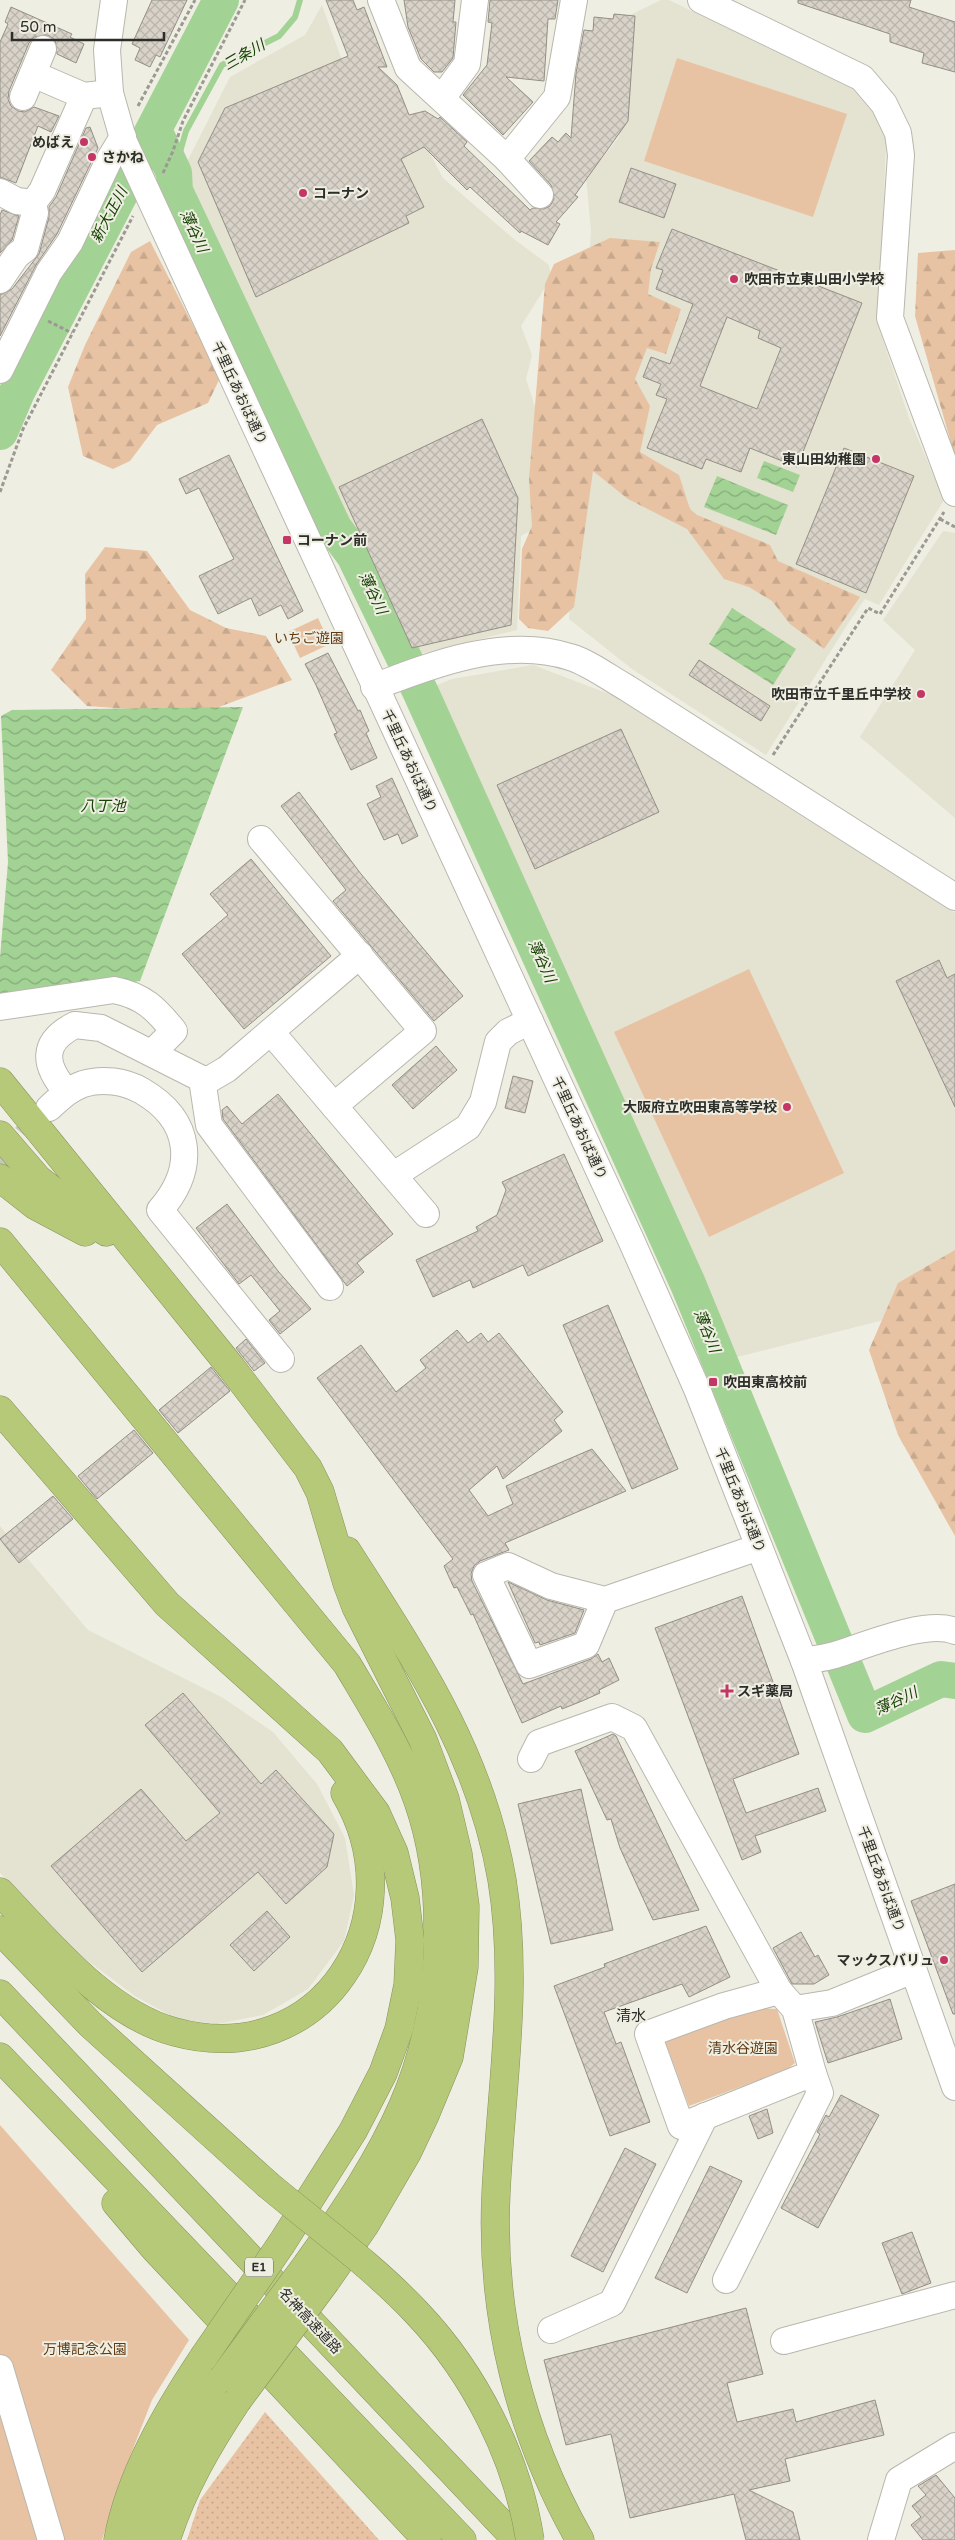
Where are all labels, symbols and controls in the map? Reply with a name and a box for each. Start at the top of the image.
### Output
scale bar [12,10,165,42]
text: 50 m [20,18,57,36]
water label: 三条川 [220,35,270,74]
place label: めばえ [32,134,74,151]
marker: めばえ [78,136,90,148]
place label: さかね [102,149,144,166]
marker: さかね [86,151,98,163]
water label: 新大正川 [87,183,132,246]
place label: コーナン [313,185,369,202]
marker: コーナン [297,187,309,199]
water label: 薄谷川 [176,207,213,257]
place label: 吹田市立東山田小学校 [744,271,884,288]
marker: 吹田市立東山田小学校 [728,273,740,285]
street label: 千里丘あおば通り [208,339,270,447]
place label: 東山田幼稚園 [782,451,866,468]
marker: 東山田幼稚園 [870,453,882,465]
place label: コーナン前 [297,532,367,549]
marker: コーナン前 [281,534,293,546]
water label: 薄谷川 [355,569,392,619]
park label: いちご遊園 [274,630,344,647]
place label: 吹田市立千里丘中学校 [771,686,911,703]
marker: 吹田市立千里丘中学校 [915,688,927,700]
street label: 千里丘あおば通り [378,707,440,815]
water label: 八丁池 [80,797,127,815]
water label: 薄谷川 [525,937,560,987]
street label: 千里丘あおば通り [548,1074,610,1182]
place label: 大阪府立吹田東高等学校 [623,1099,777,1116]
marker: 大阪府立吹田東高等学校 [781,1101,793,1113]
water label: 薄谷川 [690,1307,725,1357]
place label: 吹田東高校前 [723,1374,807,1391]
marker: 吹田東高校前 [707,1376,719,1388]
street label: 千里丘あおば通り [711,1445,769,1555]
water label: 薄谷川 [872,1682,922,1719]
place label: スギ薬局 [737,1683,793,1700]
marker: スギ薬局 [721,1685,733,1697]
street label: 千里丘あおば通り [854,1823,908,1935]
place label: マックスバリュ [836,1952,934,1969]
marker: マックスバリュ [938,1954,950,1966]
district label: 清水 [616,2007,646,2025]
park label: 清水谷遊園 [708,2040,778,2057]
road number: E1 [245,2258,273,2276]
street label: 名神高速道路 [275,2284,345,2358]
park label: 万博記念公園 [43,2341,127,2358]

